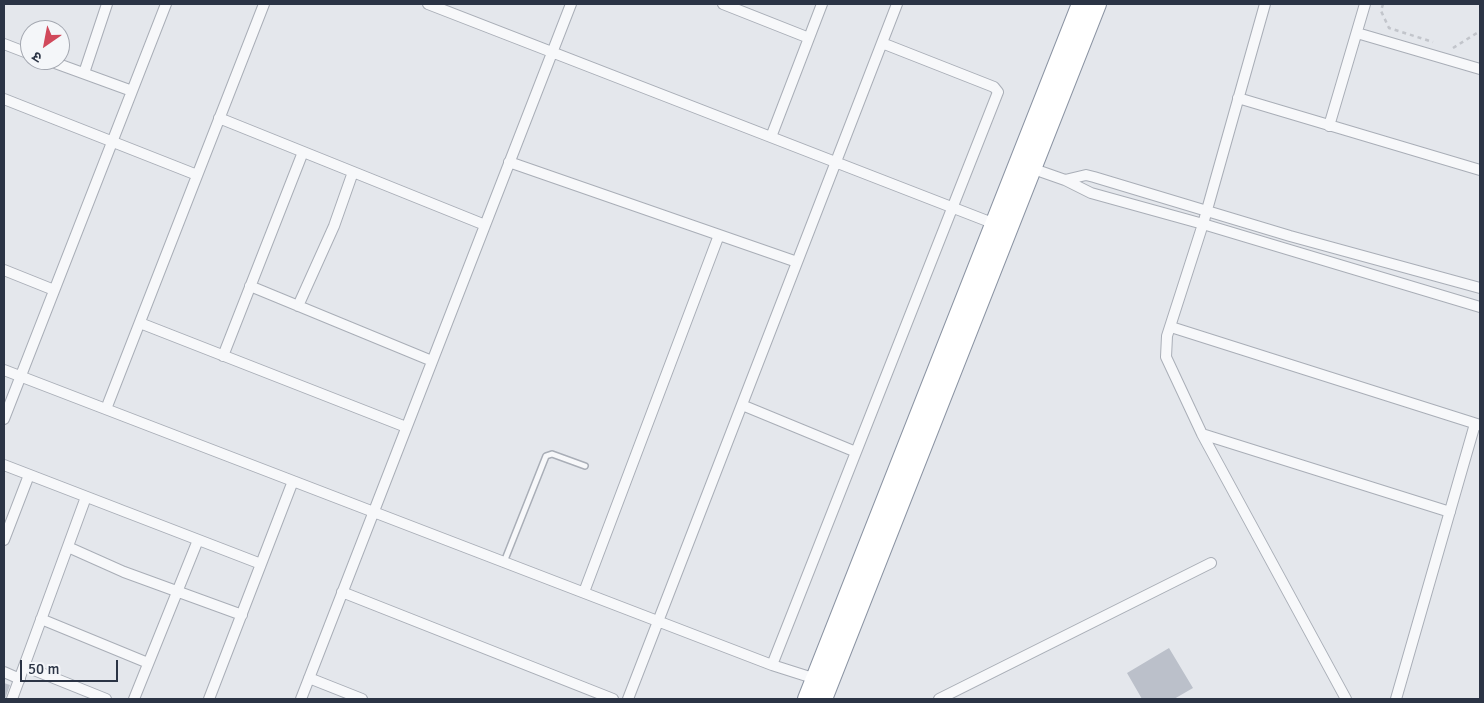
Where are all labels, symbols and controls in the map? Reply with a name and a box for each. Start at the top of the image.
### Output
north arrow [20,20,70,70]
text: उ [29,48,45,67]
scale bar [22,650,120,682]
text: 50 m [28,660,59,678]

